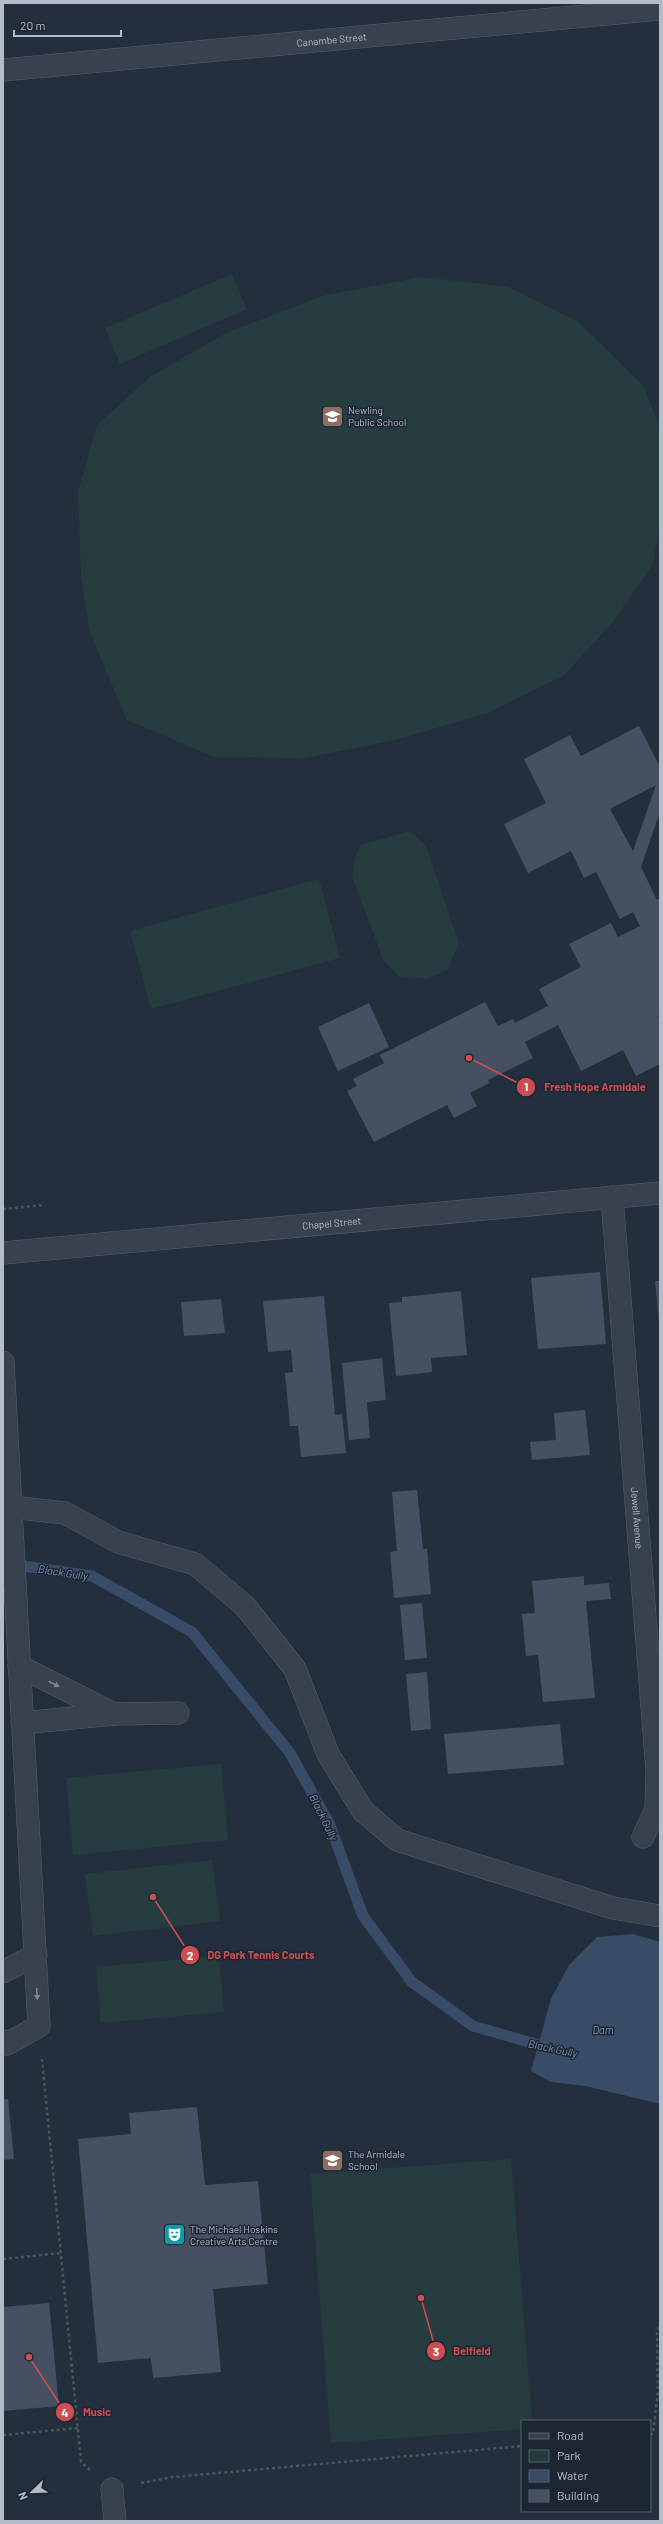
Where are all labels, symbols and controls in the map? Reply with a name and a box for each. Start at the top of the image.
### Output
scale bar [14,12,121,38]
text: 20 m [20,18,46,32]
street label: Canambe Street [296,30,367,49]
school or university icon: Newling Public School [319,403,345,429]
place label: Newling Public School [348,404,406,428]
callout: Fresh Hope Armidale [516,1075,654,1098]
text: 1 [524,1079,528,1093]
text: Fresh Hope Armidale [544,1080,646,1093]
street label: Chapel Street [302,1214,362,1232]
street label: Jewell Avenue [629,1487,646,1549]
water label: Black Gully [37,1562,90,1583]
one-way arrow [48,1681,59,1687]
water label: Black Gully [307,1792,341,1843]
callout: DG Park Tennis Courts [180,1944,323,1967]
text: 2 [187,1948,194,1962]
text: DG Park Tennis Courts [207,1948,315,1961]
one-way arrow [34,1988,41,2000]
water label: Dam [592,2023,614,2036]
water label: Black Gully [527,2036,580,2060]
school or university icon: The Armidale School [319,2147,345,2173]
place label: The Armidale School [348,2148,405,2172]
theatre icon: The Michael Hoskins Creative Arts Centre [162,2222,188,2248]
place label: The Michael Hoskins Creative Arts Centre [190,2223,278,2247]
callout: Belfield [426,2340,499,2363]
text: 3 [433,2344,439,2358]
text: Belfield [453,2344,491,2357]
callout: Music [55,2401,119,2424]
text: 4 [61,2405,69,2419]
text: Music [83,2405,111,2418]
legend [521,2420,651,2512]
text: Road [557,2428,584,2442]
text: Park [557,2448,581,2462]
text: Water [557,2468,589,2482]
north arrow [12,2472,52,2512]
text: Building [557,2488,599,2502]
text: N [15,2490,30,2502]

